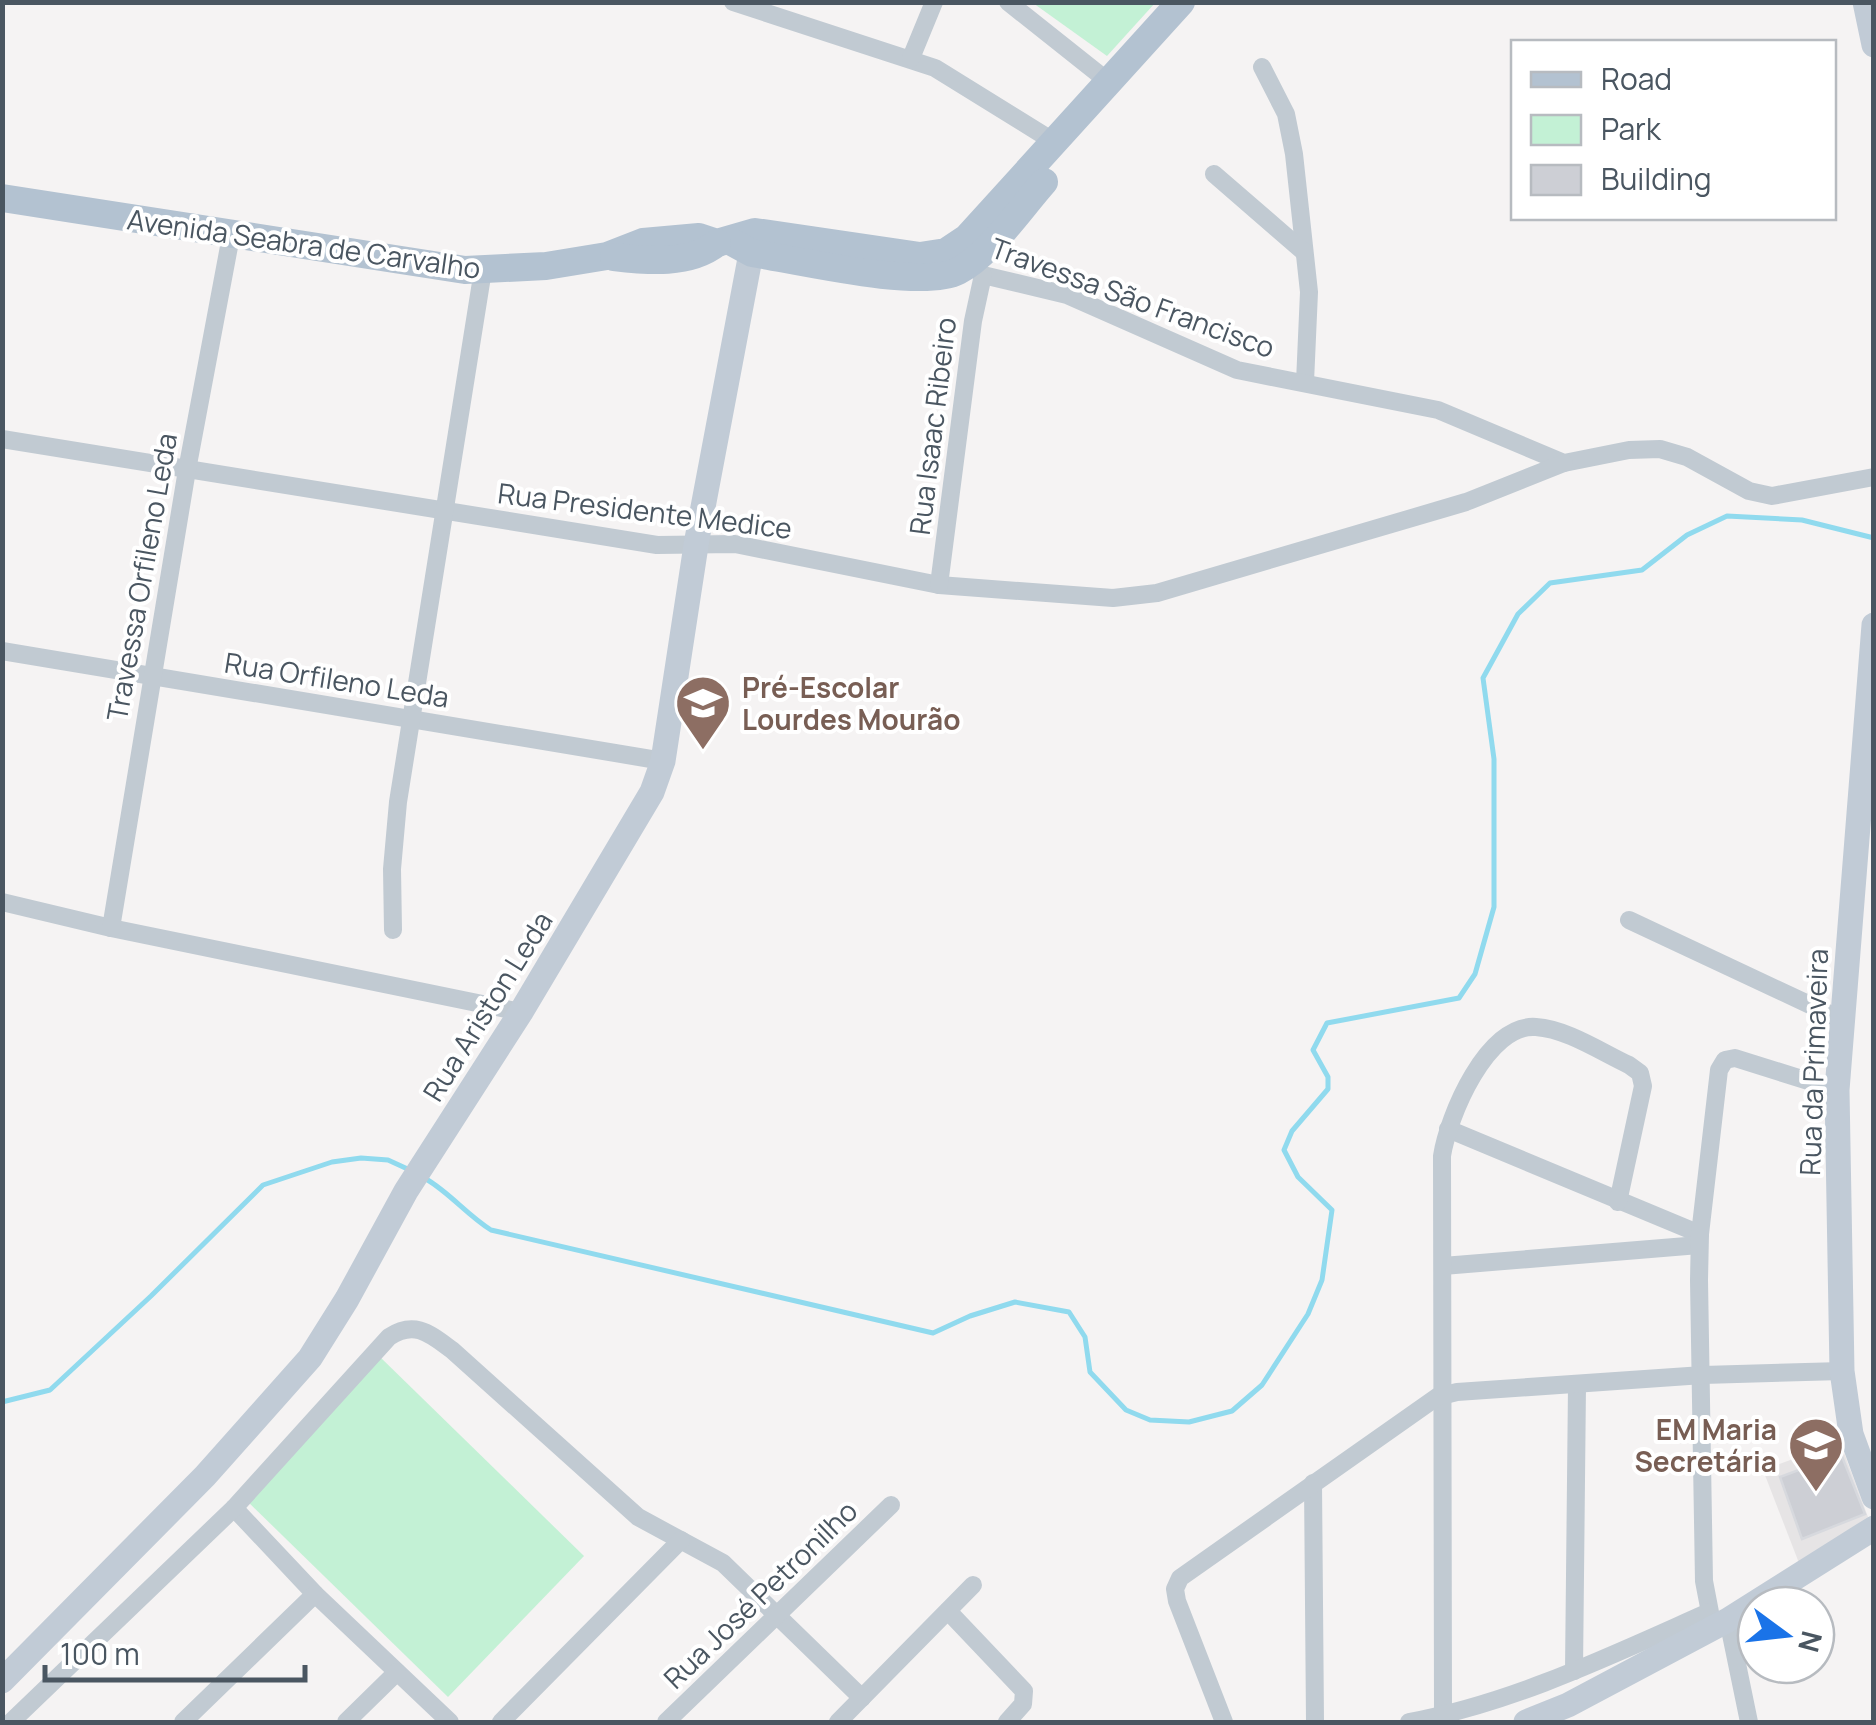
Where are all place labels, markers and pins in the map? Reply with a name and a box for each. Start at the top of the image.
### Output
place label: Pré-Escolar Lourdes Mourão [742,668,961,738]
school or university icon: Pré-Escolar Lourdes Mourão [673,673,733,752]
place label: EM Maria Secretária [1634,1410,1777,1480]
school or university icon: EM Maria Secretária [1786,1415,1846,1494]

